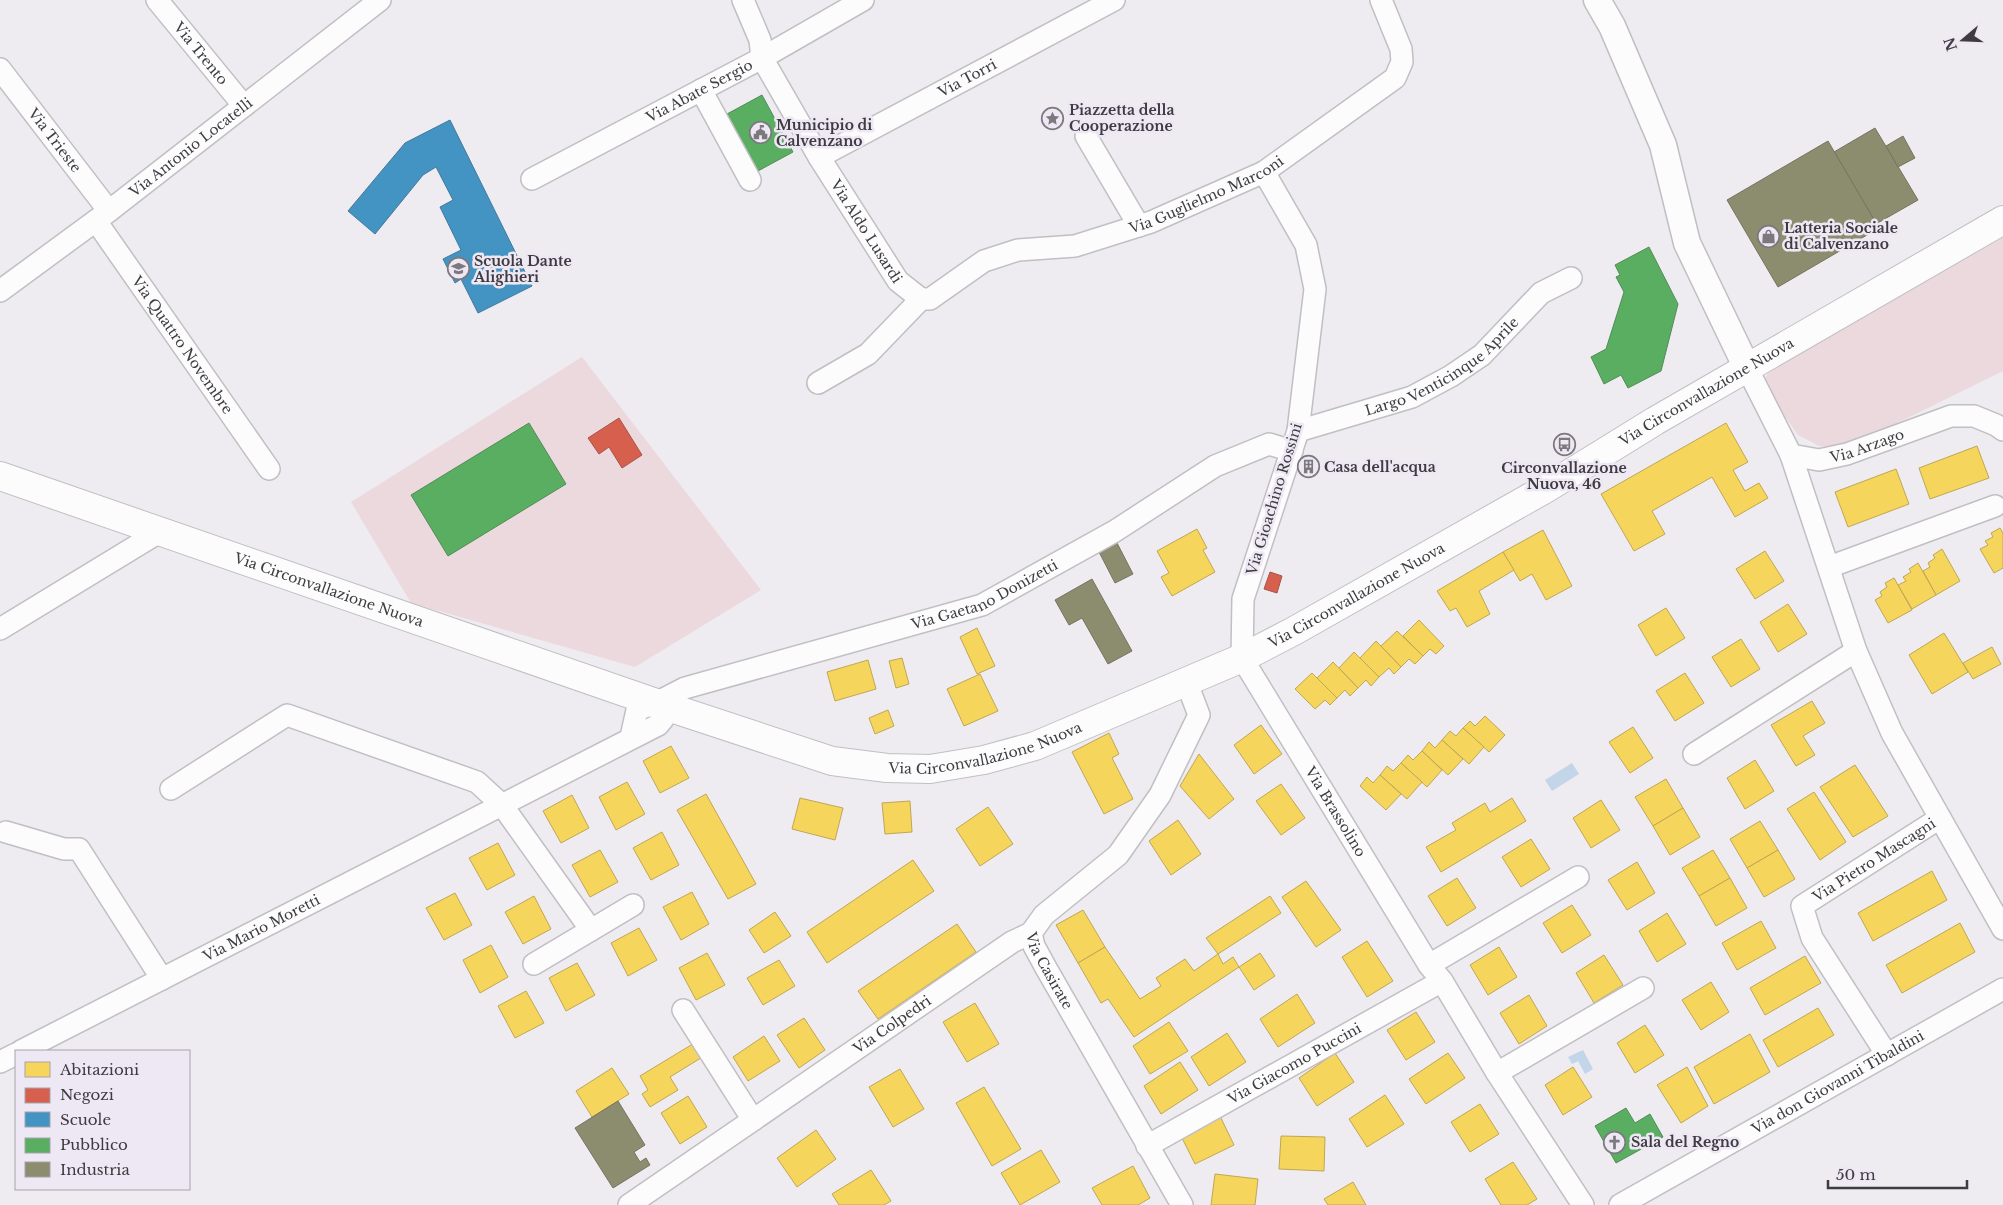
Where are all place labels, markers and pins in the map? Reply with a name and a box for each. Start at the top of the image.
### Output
place label: Piazzetta della Cooperazione [1069,101,1175,135]
place icon: Piazzetta della Cooperazione [1041,106,1065,130]
place label: Municipio di Calvenzano [776,116,872,150]
public building icon: Municipio di Calvenzano [748,121,772,145]
place label: Latteria Sociale di Calvenzano [1784,219,1898,253]
shop icon: Latteria Sociale di Calvenzano [1756,224,1780,248]
place label: Scuola Dante Alighieri [473,252,572,286]
school or university icon: Scuola Dante Alighieri [446,257,470,281]
bus stop icon: Circonvallazione Nuova, 46 [1552,433,1576,457]
building icon: Casa dell'acqua [1296,455,1320,479]
place label: Casa dell'acqua [1324,458,1436,476]
place label: Circonvallazione Nuova, 46 [1501,459,1627,493]
church icon: Sala del Regno [1603,1130,1627,1154]
place label: Sala del Regno [1631,1133,1739,1151]

